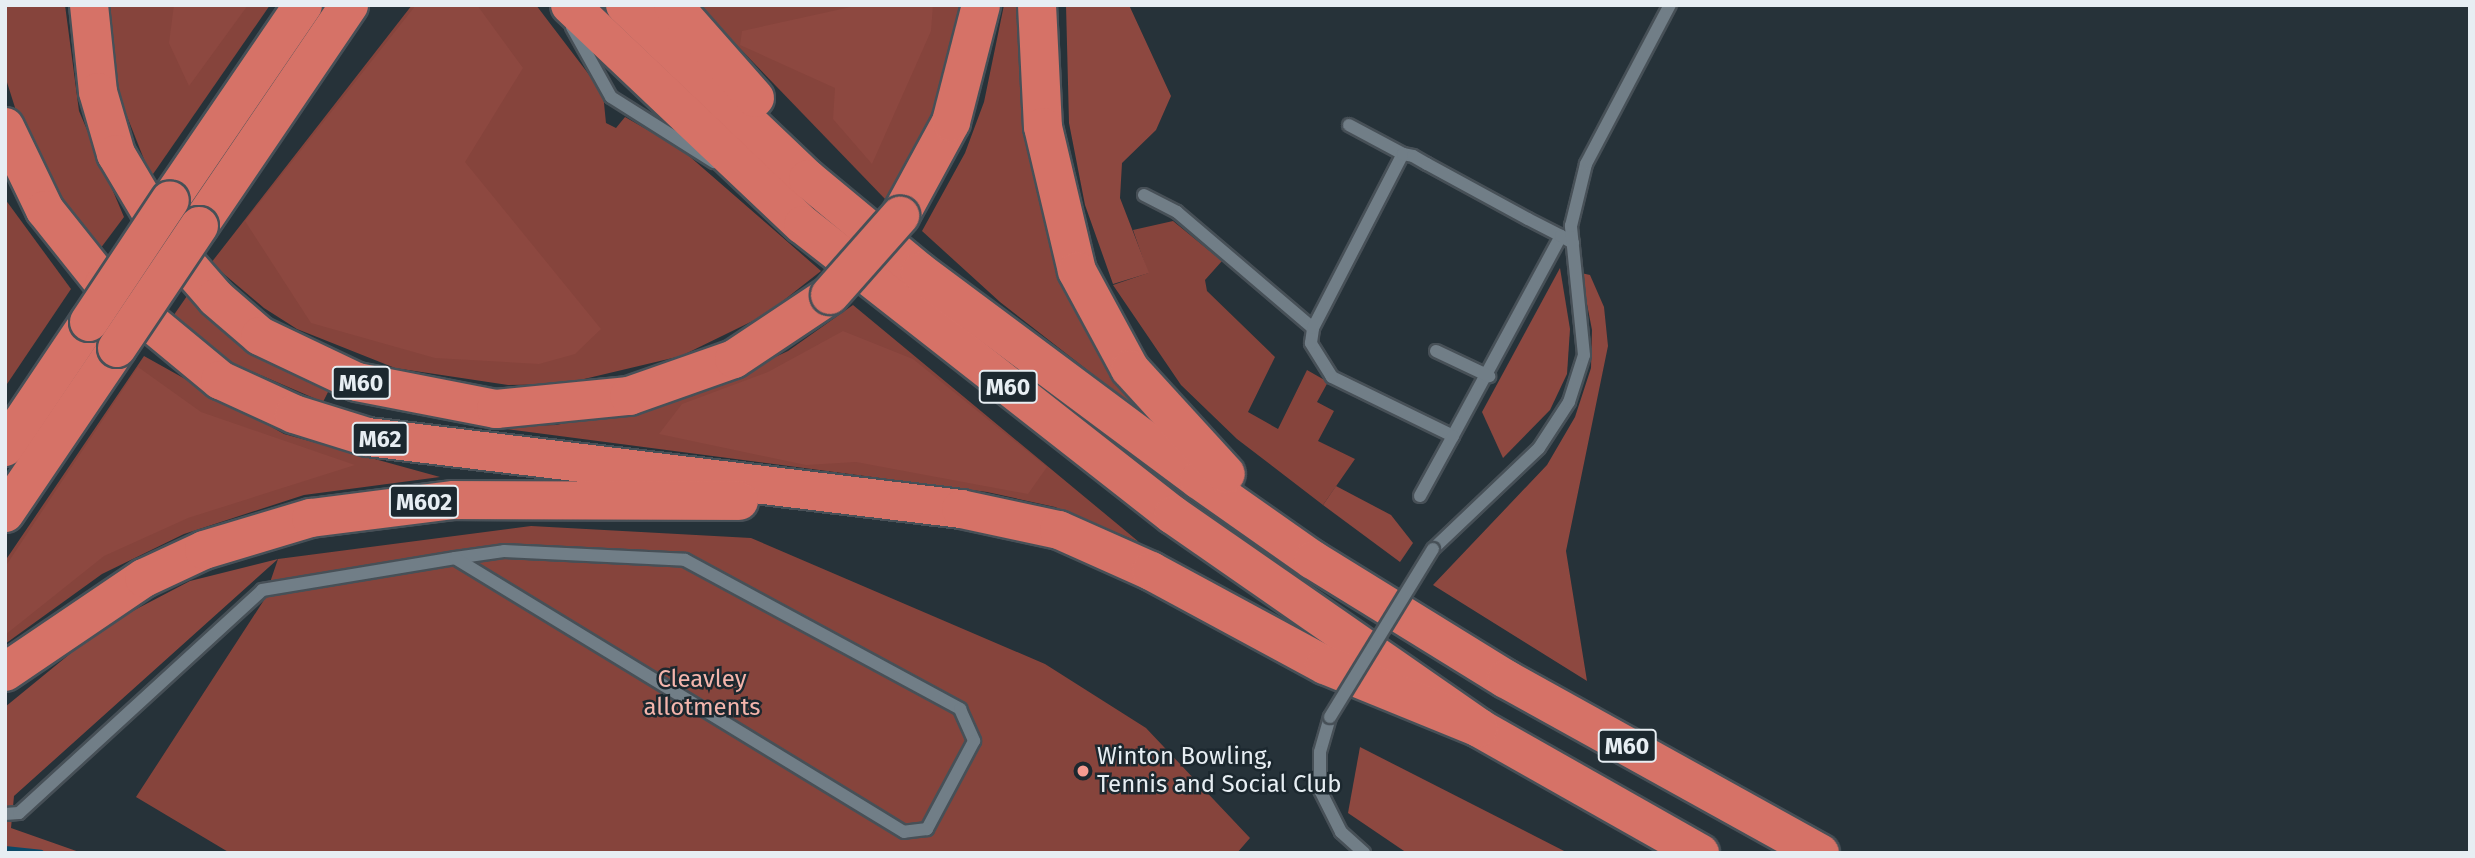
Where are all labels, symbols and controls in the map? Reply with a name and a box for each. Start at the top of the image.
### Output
road number: M60 [331,364,391,402]
road number: M60 [978,368,1038,406]
road number: M62 [350,420,410,458]
road number: M602 [387,482,461,522]
park label: Cleavley allotments [643,666,761,722]
road number: M60 [1597,726,1657,766]
place label: Winton Bowling, Tennis and Social Club [1097,743,1341,799]
marker: Winton Bowling, Tennis and Social Club [1075,763,1091,779]

